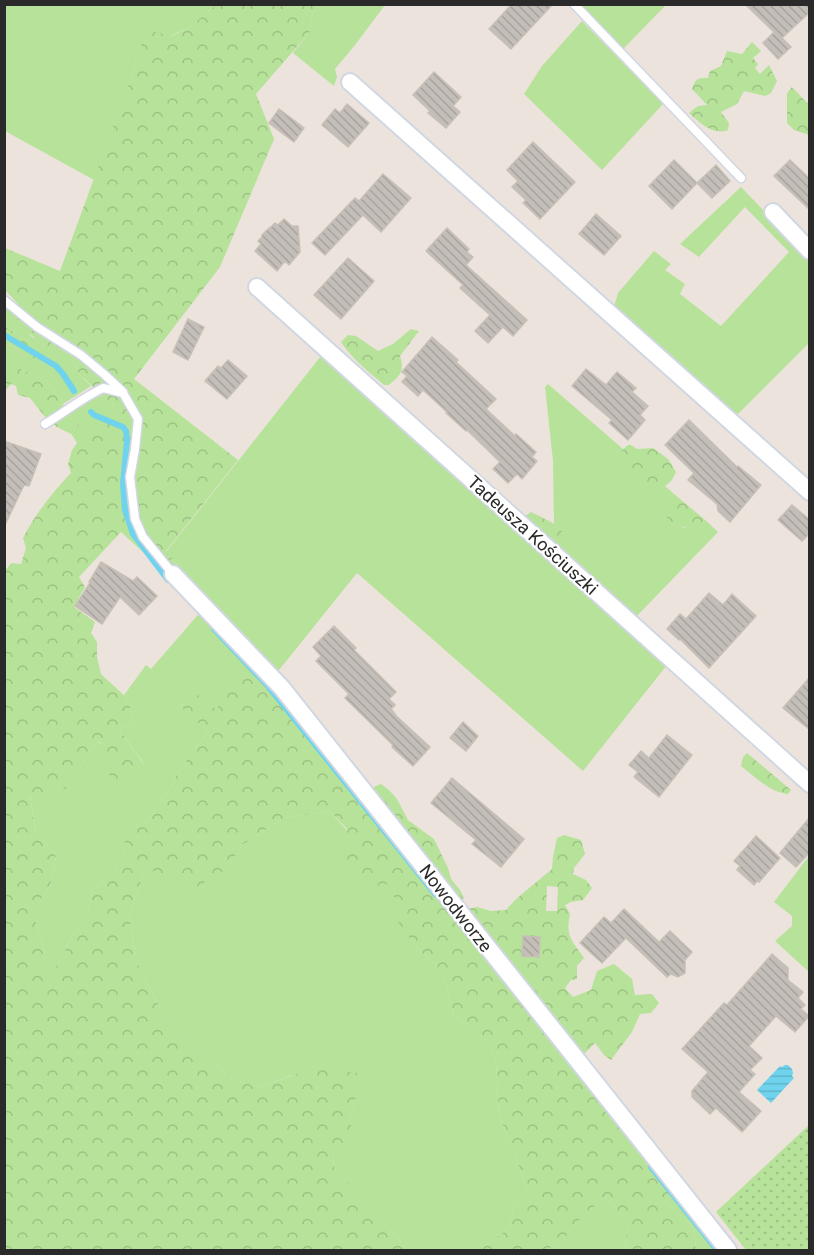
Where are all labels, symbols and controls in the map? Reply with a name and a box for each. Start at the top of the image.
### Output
street label: Tadeusza Kościuszki [464,471,602,599]
street label: Nowodworze [415,860,497,956]

